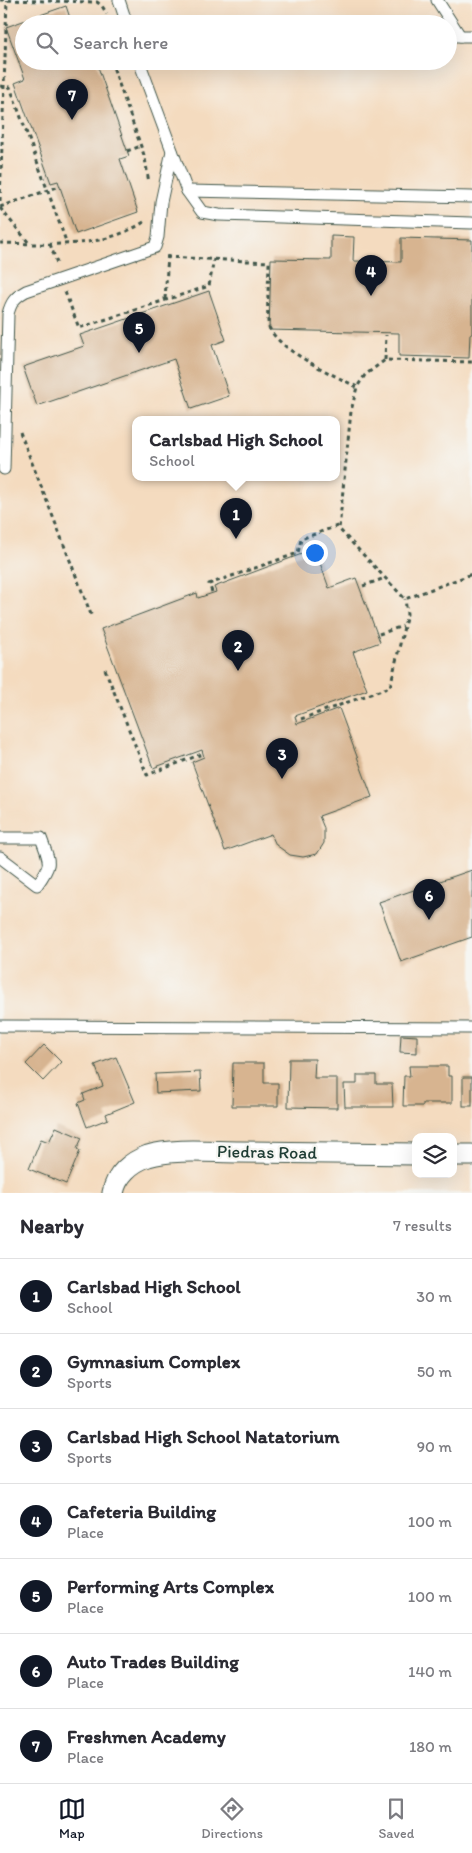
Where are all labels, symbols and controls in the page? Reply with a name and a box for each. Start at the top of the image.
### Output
search box [15,15,457,70]
icon: search [33,29,61,57]
text: Search here [73,31,168,54]
pin: 7 [56,79,88,120]
pin: 4 [355,255,387,296]
pin: 5 [123,312,155,353]
popup [132,416,340,481]
text: Carlsbad High School [149,428,323,451]
text: School [149,451,195,470]
pin: 1 [220,498,252,539]
your location [302,540,328,566]
pin: 2 [222,630,254,671]
pin: 3 [266,738,298,779]
pin: 6 [413,879,445,920]
map controls [412,1133,457,1178]
button: layers [412,1133,457,1178]
street label: Piedras Road [217,1140,317,1164]
text: Nearby [20,1213,84,1238]
text: 7 results [393,1216,452,1235]
text: Carlsbad High School [67,1275,241,1298]
text: 1 [32,1287,40,1306]
text: 30 m [416,1287,452,1306]
text: School [67,1298,113,1317]
text: Gymnasium Complex [67,1350,240,1373]
text: 2 [32,1362,40,1381]
text: 50 m [417,1362,452,1381]
text: Sports [67,1373,112,1392]
text: Carlsbad High School Natatorium [67,1425,340,1448]
text: 3 [32,1437,40,1456]
text: 90 m [417,1437,452,1456]
text: Sports [67,1448,112,1467]
text: Cafeteria Building [67,1500,216,1523]
text: 4 [31,1512,41,1531]
text: 100 m [408,1512,452,1531]
text: Place [67,1523,104,1542]
text: Performing Arts Complex [67,1575,274,1598]
text: 5 [32,1587,40,1606]
text: 100 m [408,1587,452,1606]
text: Place [67,1598,104,1617]
text: Auto Trades Building [67,1650,239,1673]
text: 6 [32,1662,40,1681]
text: 140 m [408,1662,452,1681]
text: Place [67,1673,104,1692]
text: Freshmen Academy [67,1725,226,1748]
text: 7 [32,1737,40,1756]
text: 180 m [409,1737,452,1756]
text: Place [67,1748,104,1767]
tab: Map [58,1795,86,1842]
tab: Directions [201,1795,263,1842]
tab: Saved [378,1795,414,1842]

